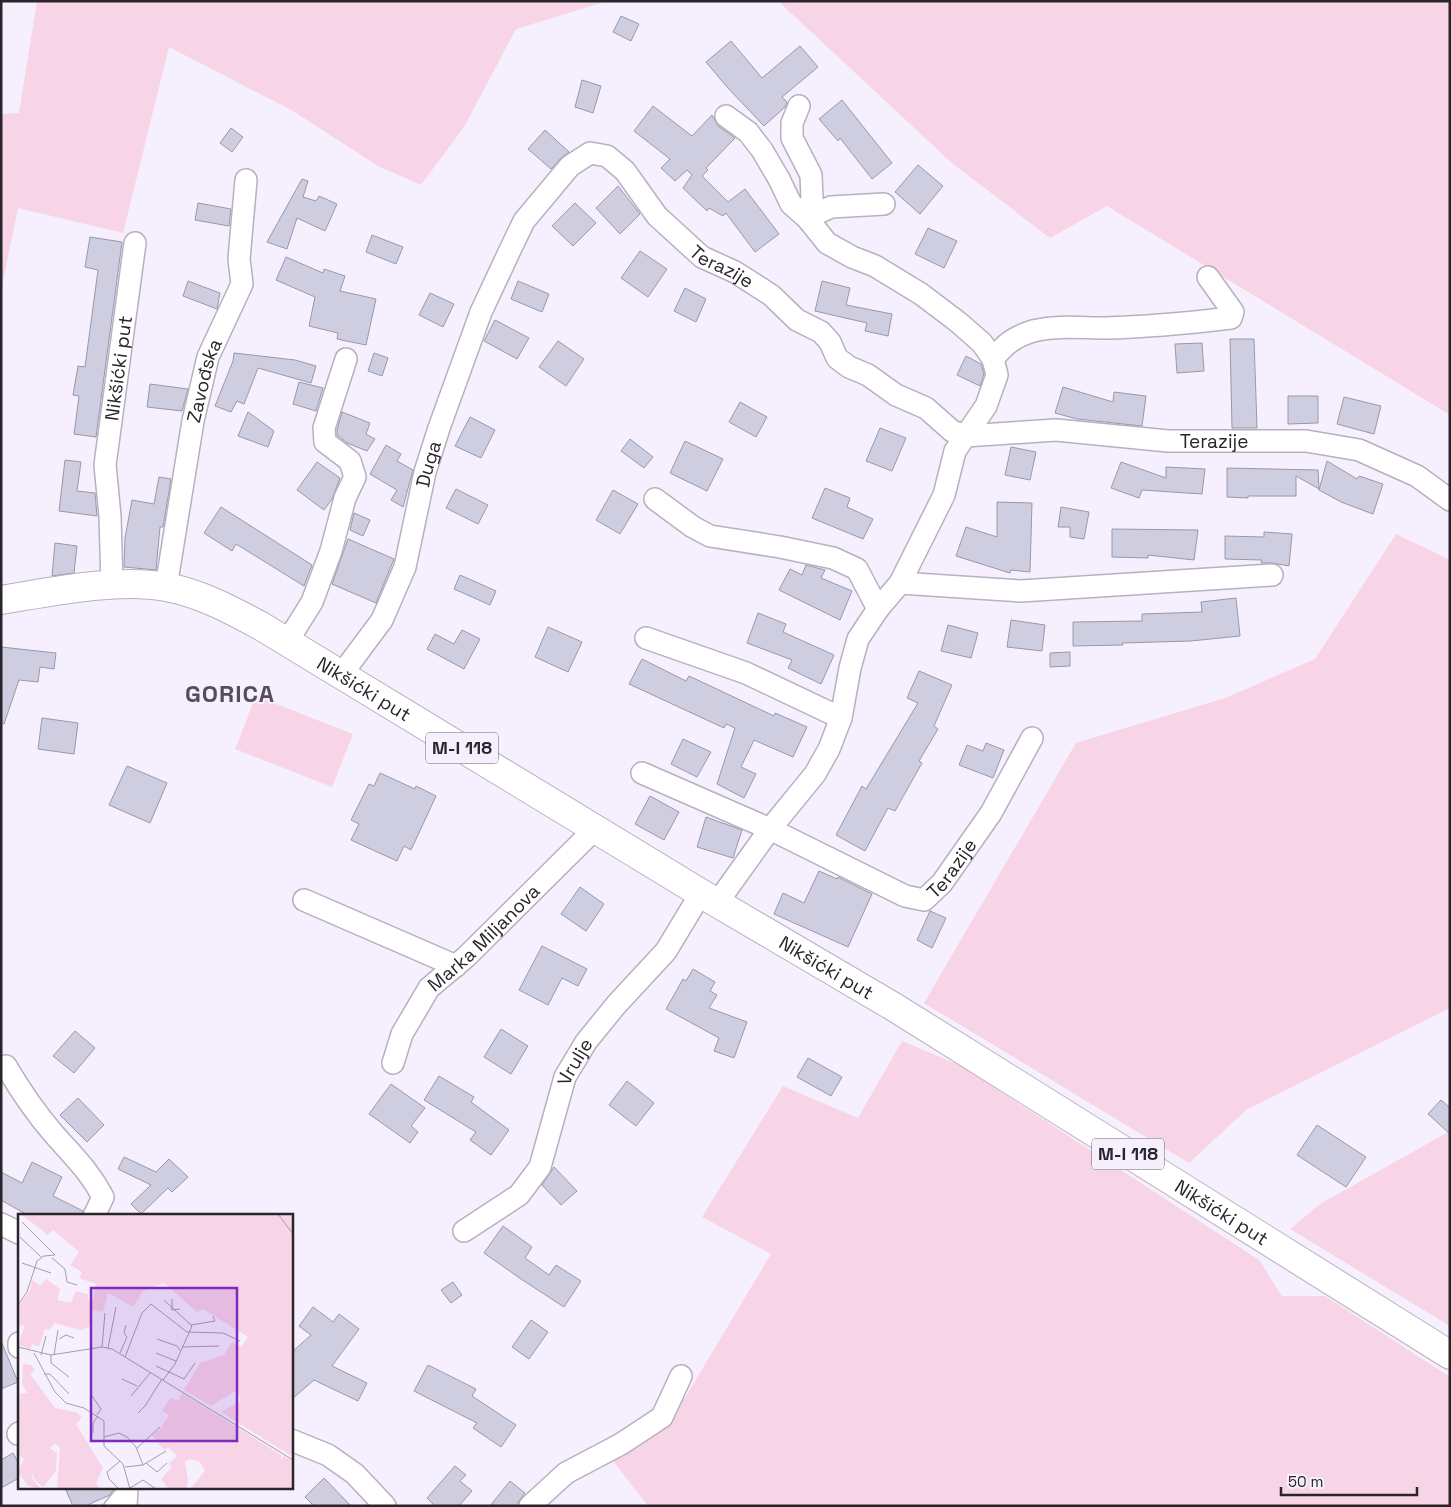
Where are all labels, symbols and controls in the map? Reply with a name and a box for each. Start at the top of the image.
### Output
street label: Terazije [684,240,758,294]
street label: Nikšićki put [99,314,138,422]
street label: Zavođska [181,334,228,425]
street label: Terazije [1180,429,1249,454]
street label: Duga [410,438,447,490]
street label: Nikšićki put [312,651,415,727]
district label: GORICA [185,678,275,709]
road number: M-I 118 [426,732,498,764]
street label: Terazije [921,834,982,904]
street label: Marka Miljanova [422,879,545,997]
street label: Nikšićki put [774,930,878,1005]
street label: Vrulje [551,1034,598,1088]
road number: M-I 118 [1092,1138,1164,1170]
street label: Nikšićki put [1170,1174,1273,1251]
inset map [18,1214,292,1490]
scale bar [1281,1464,1417,1496]
text: 50 m [1288,1472,1323,1491]

